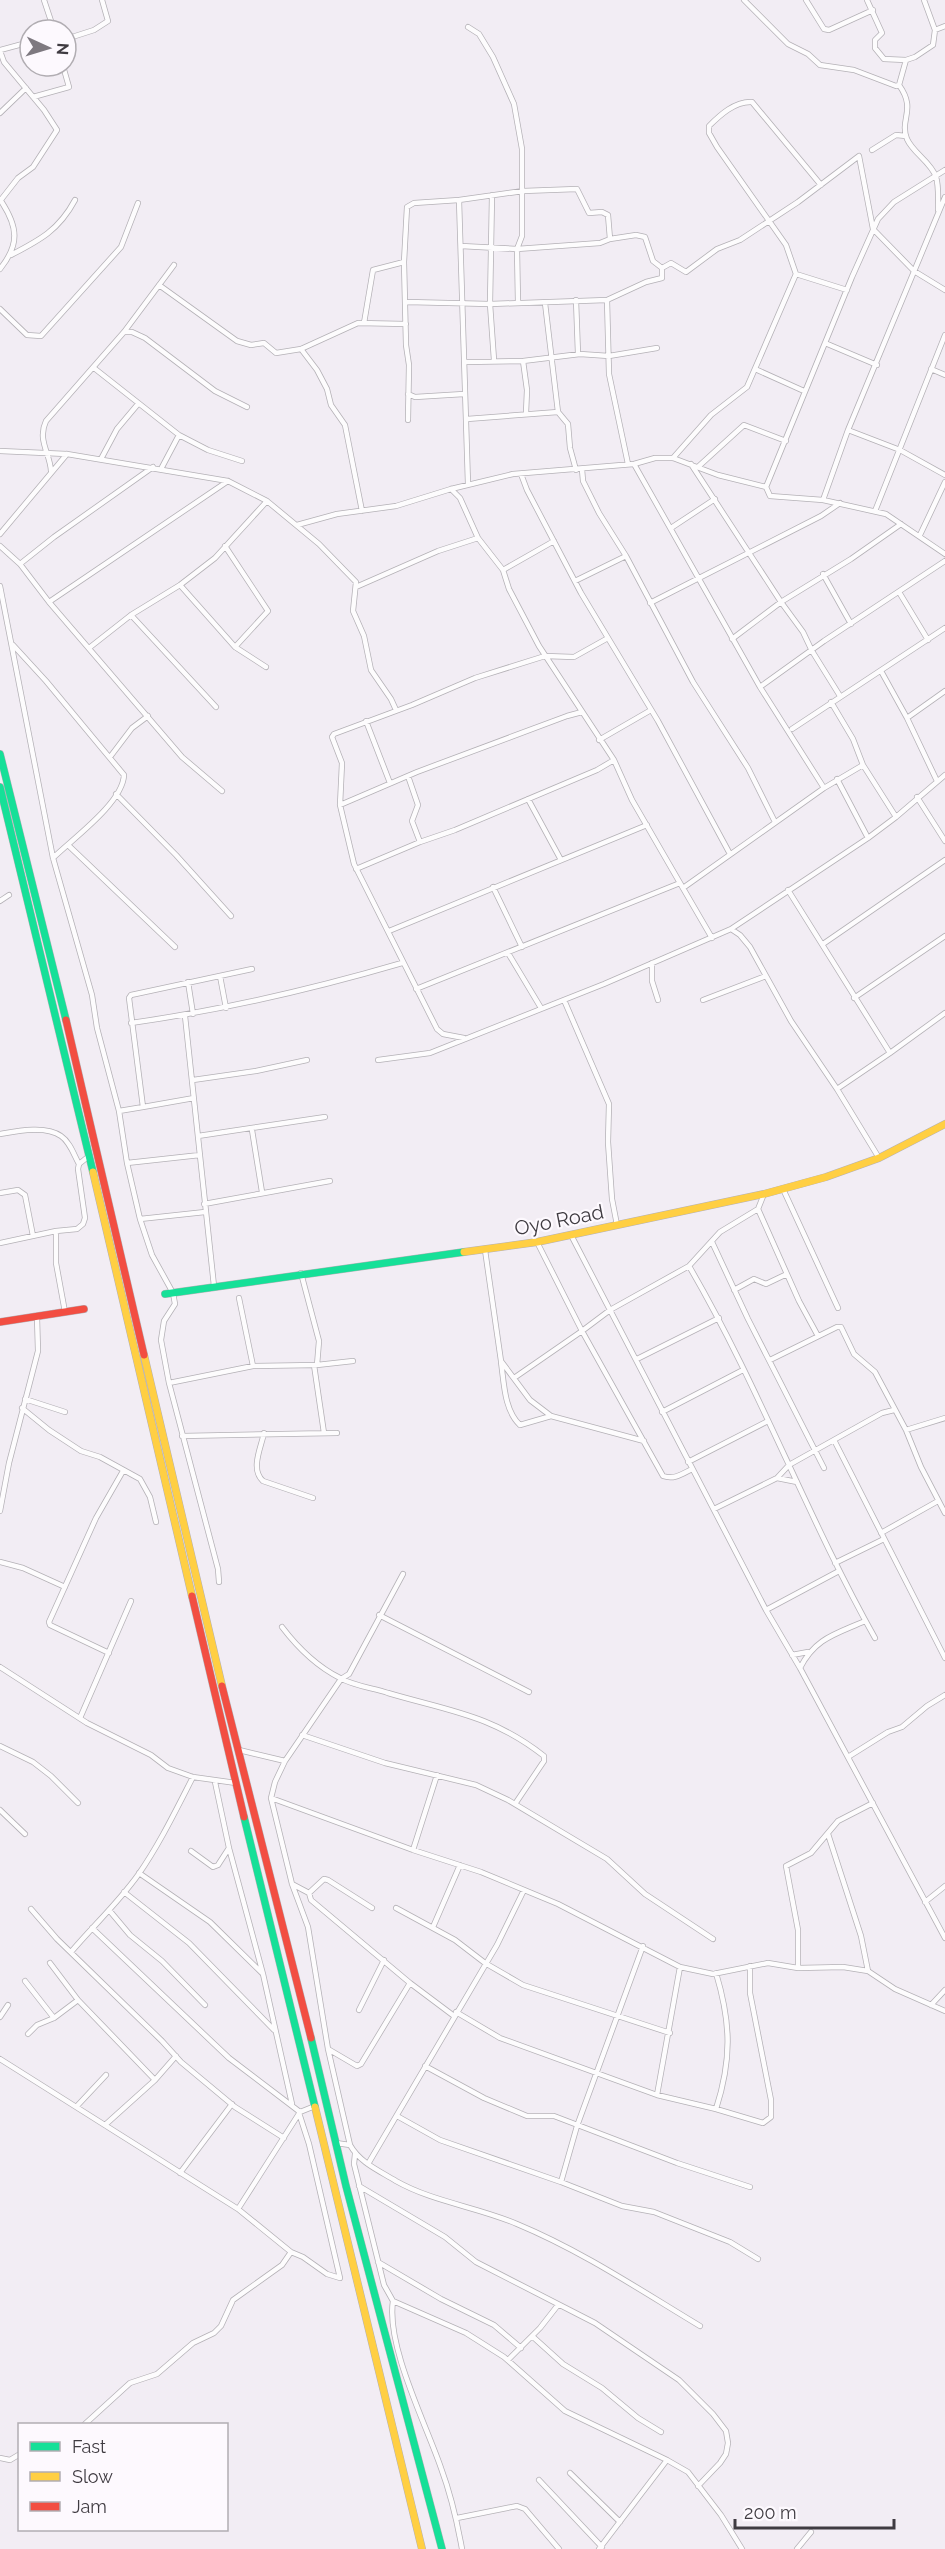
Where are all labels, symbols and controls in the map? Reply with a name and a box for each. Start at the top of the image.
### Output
north arrow [18,18,78,78]
text: N [53,42,72,56]
street label: Oyo Road [512,1200,606,1240]
legend [18,2423,228,2531]
text: Fast [72,2436,106,2457]
text: Slow [72,2466,113,2487]
scale bar [735,2492,894,2530]
text: Jam [72,2496,107,2517]
text: 200 m [744,2502,797,2523]

